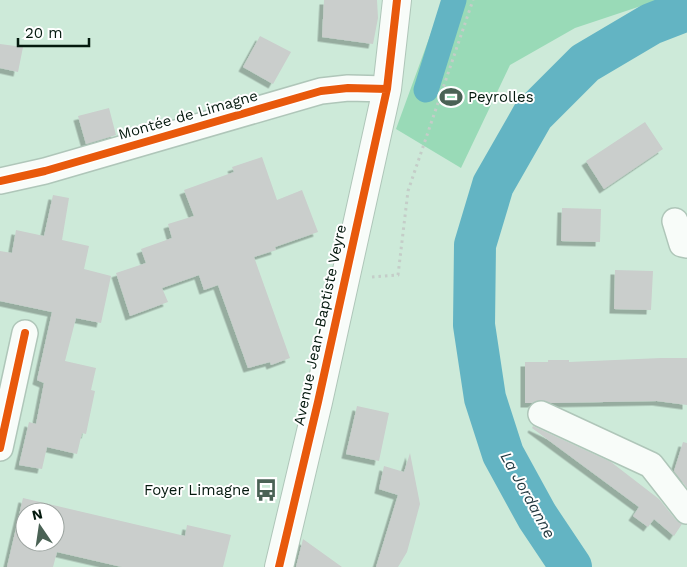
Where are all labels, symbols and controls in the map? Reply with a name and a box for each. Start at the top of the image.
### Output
scale bar [18,15,89,47]
text: 20 m [25,24,63,42]
sports icon: Peyrolles [438,84,464,110]
street label: Montée de Limagne [116,86,260,144]
place label: Peyrolles [468,88,534,106]
street label: Avenue Jean-Baptiste Veyre [290,223,350,427]
water label: La Jordanne [496,448,560,542]
bus stop icon: Foyer Limagne [253,477,279,503]
place label: Foyer Limagne [144,481,250,499]
north arrow [15,502,65,552]
text: N [30,505,44,523]

